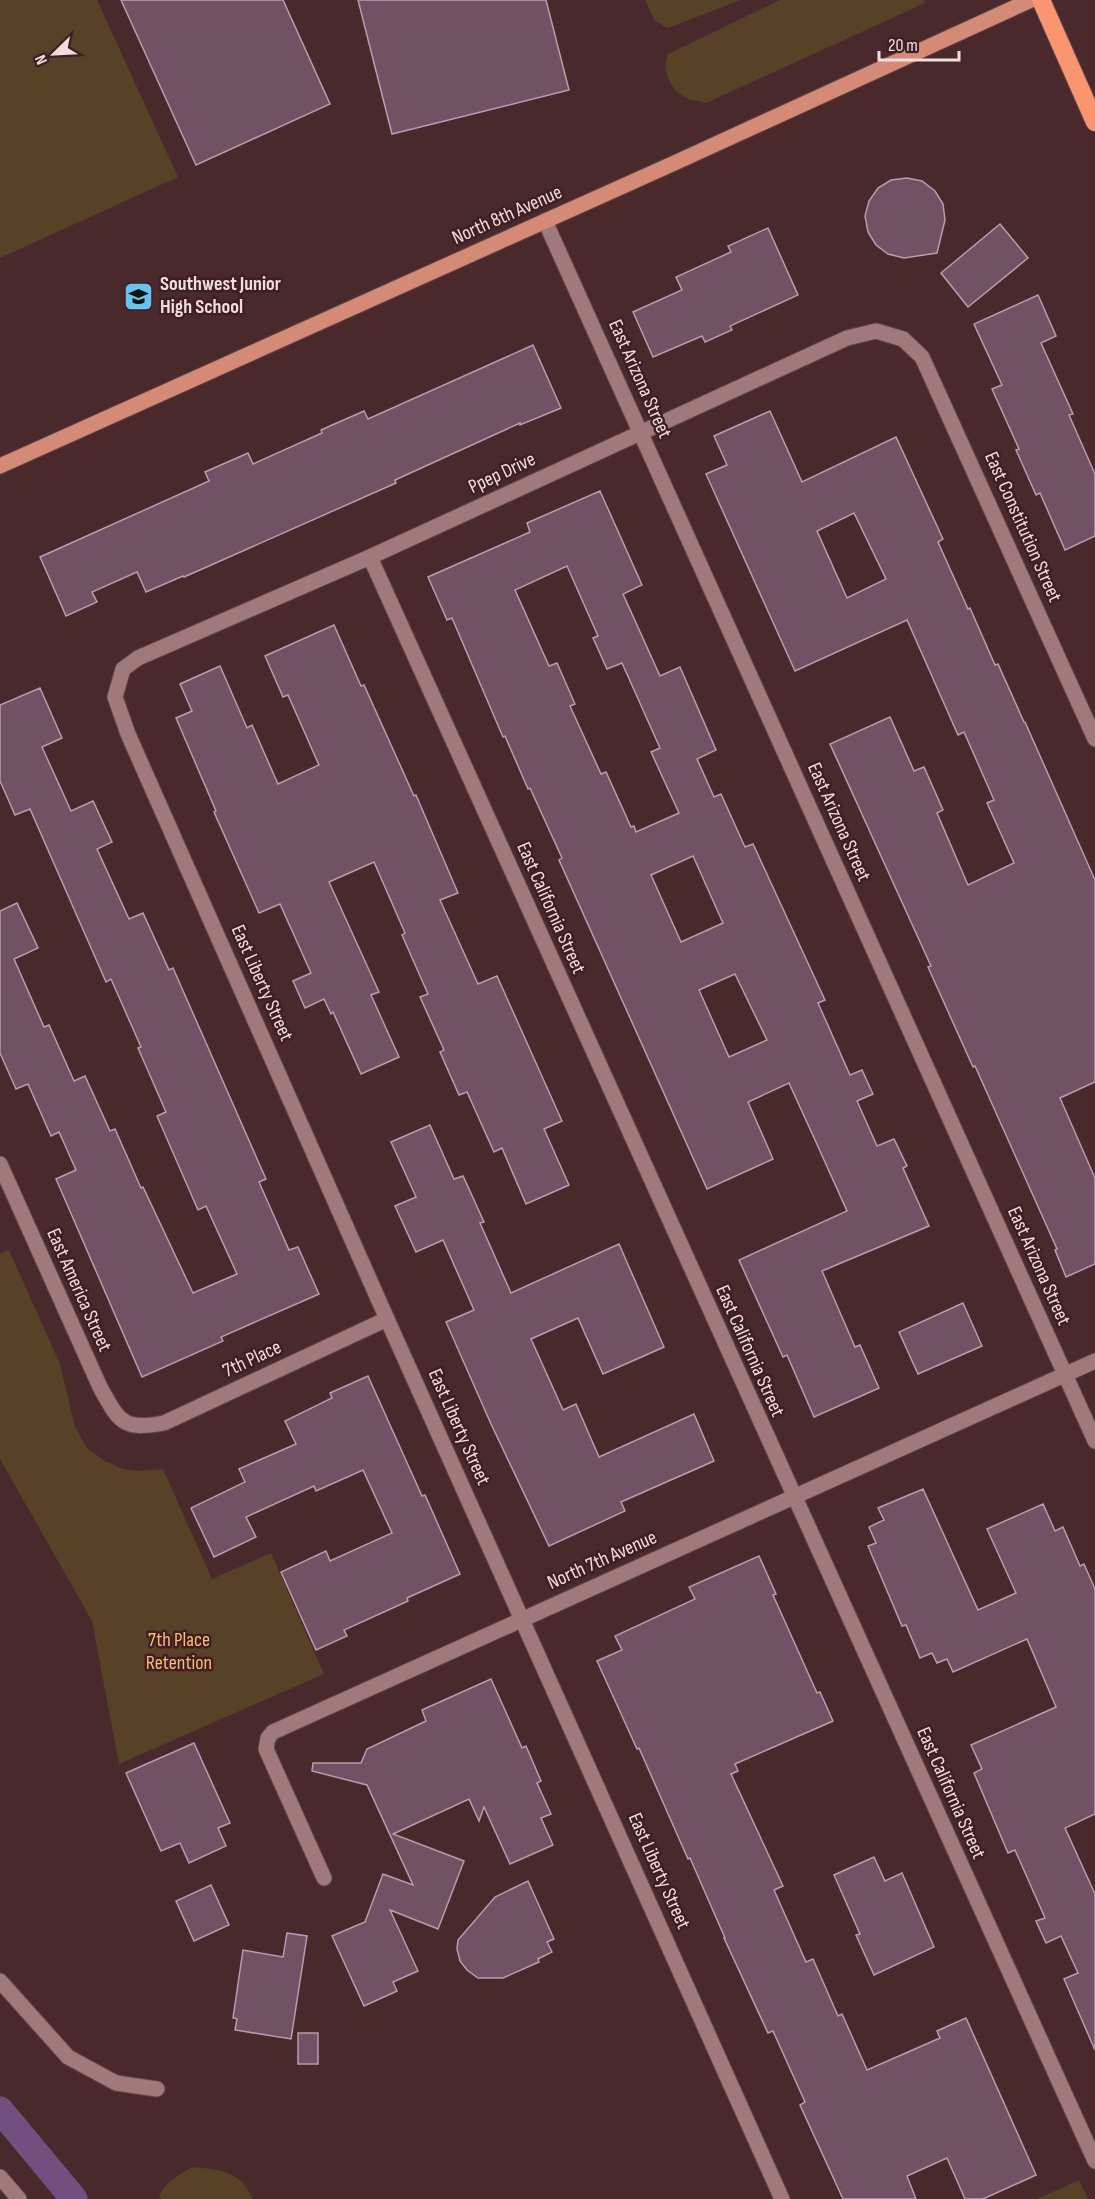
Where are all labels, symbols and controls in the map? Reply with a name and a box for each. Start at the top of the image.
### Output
north arrow [24,24,84,84]
scale bar [879,24,958,62]
text: 20 m [888,35,918,56]
text: N [31,52,52,67]
street label: North 8th Avenue [448,180,566,250]
place label: Southwest Junior High School [160,272,281,319]
school or university icon: Southwest Junior High School [123,280,155,312]
street label: East Arizona Street [603,316,677,442]
street label: Ppep Drive [465,447,539,499]
street label: East Constitution Street [979,448,1067,606]
street label: East Arizona Street [802,759,876,885]
street label: East California Street [511,838,591,978]
street label: East Liberty Street [226,921,298,1045]
street label: East Arizona Street [1002,1203,1076,1329]
street label: East America Street [41,1225,117,1355]
street label: East California Street [710,1281,790,1421]
street label: 7th Place [219,1335,285,1383]
street label: East Liberty Street [423,1365,495,1489]
street label: North 7th Avenue [544,1525,660,1595]
park label: 7th Place Retention [146,1628,212,1675]
street label: East California Street [911,1723,991,1863]
street label: East Liberty Street [623,1809,695,1933]

